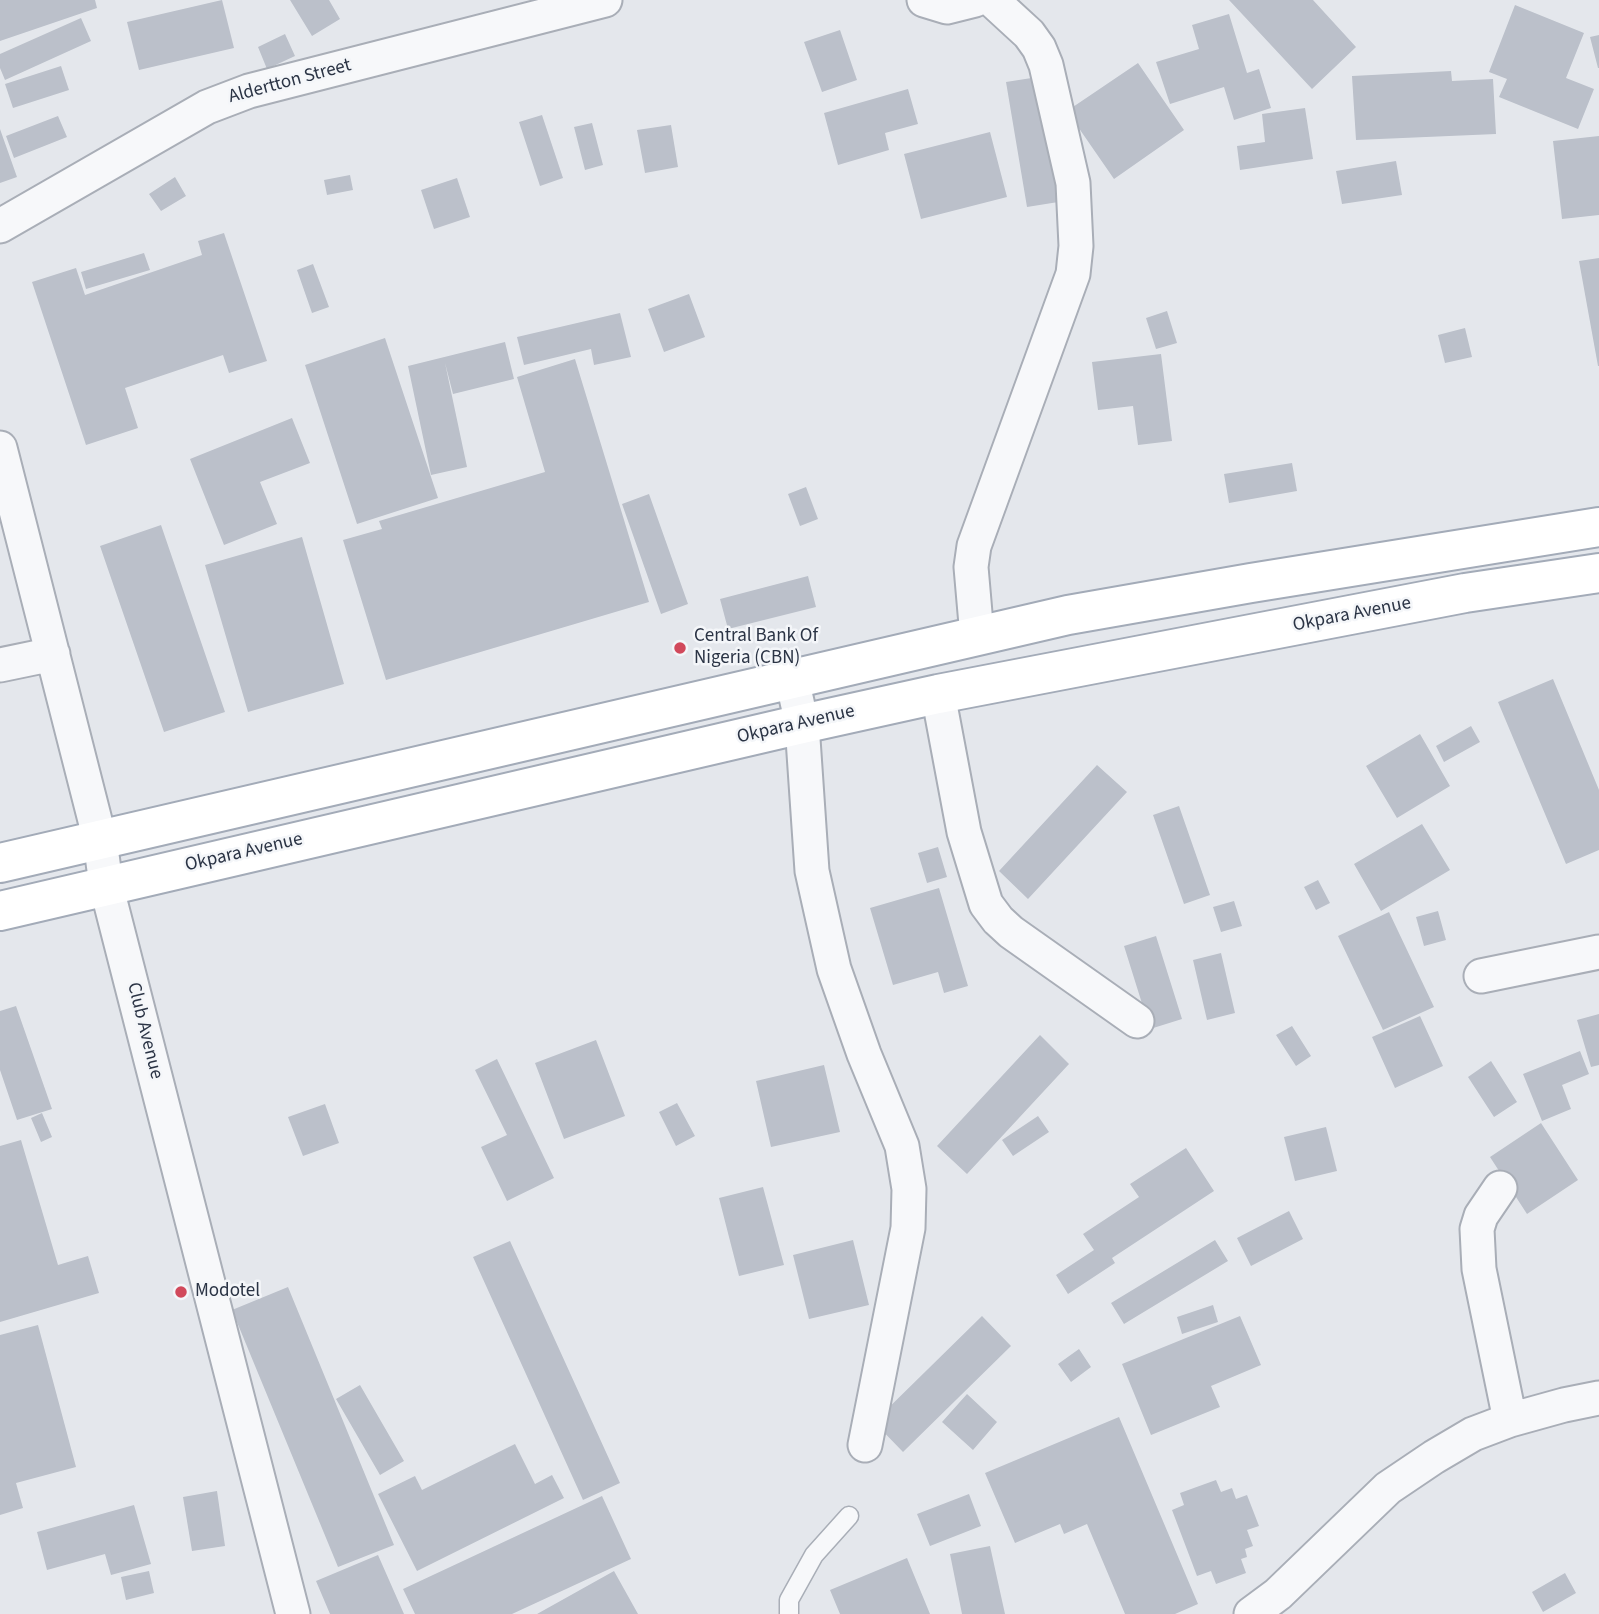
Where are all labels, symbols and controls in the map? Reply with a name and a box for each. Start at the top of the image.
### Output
street label: Aldertton Street [226,55,354,109]
street label: Okpara Avenue [1291,592,1413,638]
place label: Central Bank Of Nigeria (CBN) [694,626,818,670]
marker: Central Bank Of Nigeria (CBN) [672,640,688,656]
street label: Okpara Avenue [735,700,857,750]
street label: Okpara Avenue [183,828,305,878]
street label: Club Avenue [121,980,167,1082]
place label: Modotel [195,1281,260,1303]
marker: Modotel [173,1284,189,1300]

